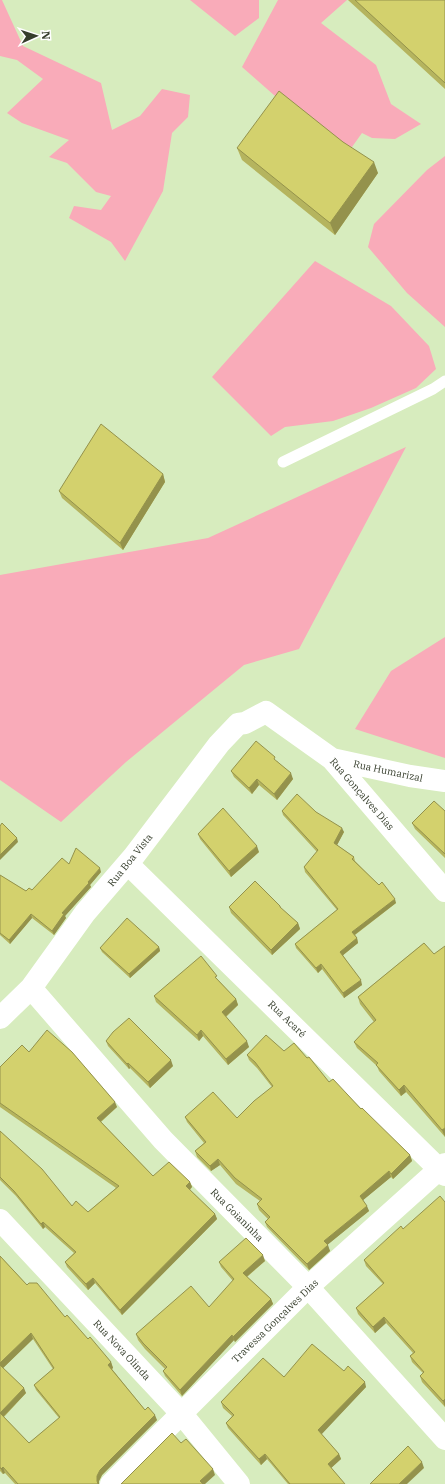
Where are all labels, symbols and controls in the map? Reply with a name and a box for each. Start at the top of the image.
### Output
north arrow [16,16,56,56]
text: N [39,31,53,40]
street label: Rua Gonçalves Dias [327,755,397,833]
street label: Rua Humarizal [352,757,424,785]
street label: Rua Boa Vista [105,831,156,889]
street label: Rua Acaré [265,998,309,1040]
street label: Rua Goianinha [208,1186,267,1245]
street label: Travessa Gonçalves Dias [229,1276,321,1366]
street label: Rua Nova Olinda [91,1317,154,1383]

